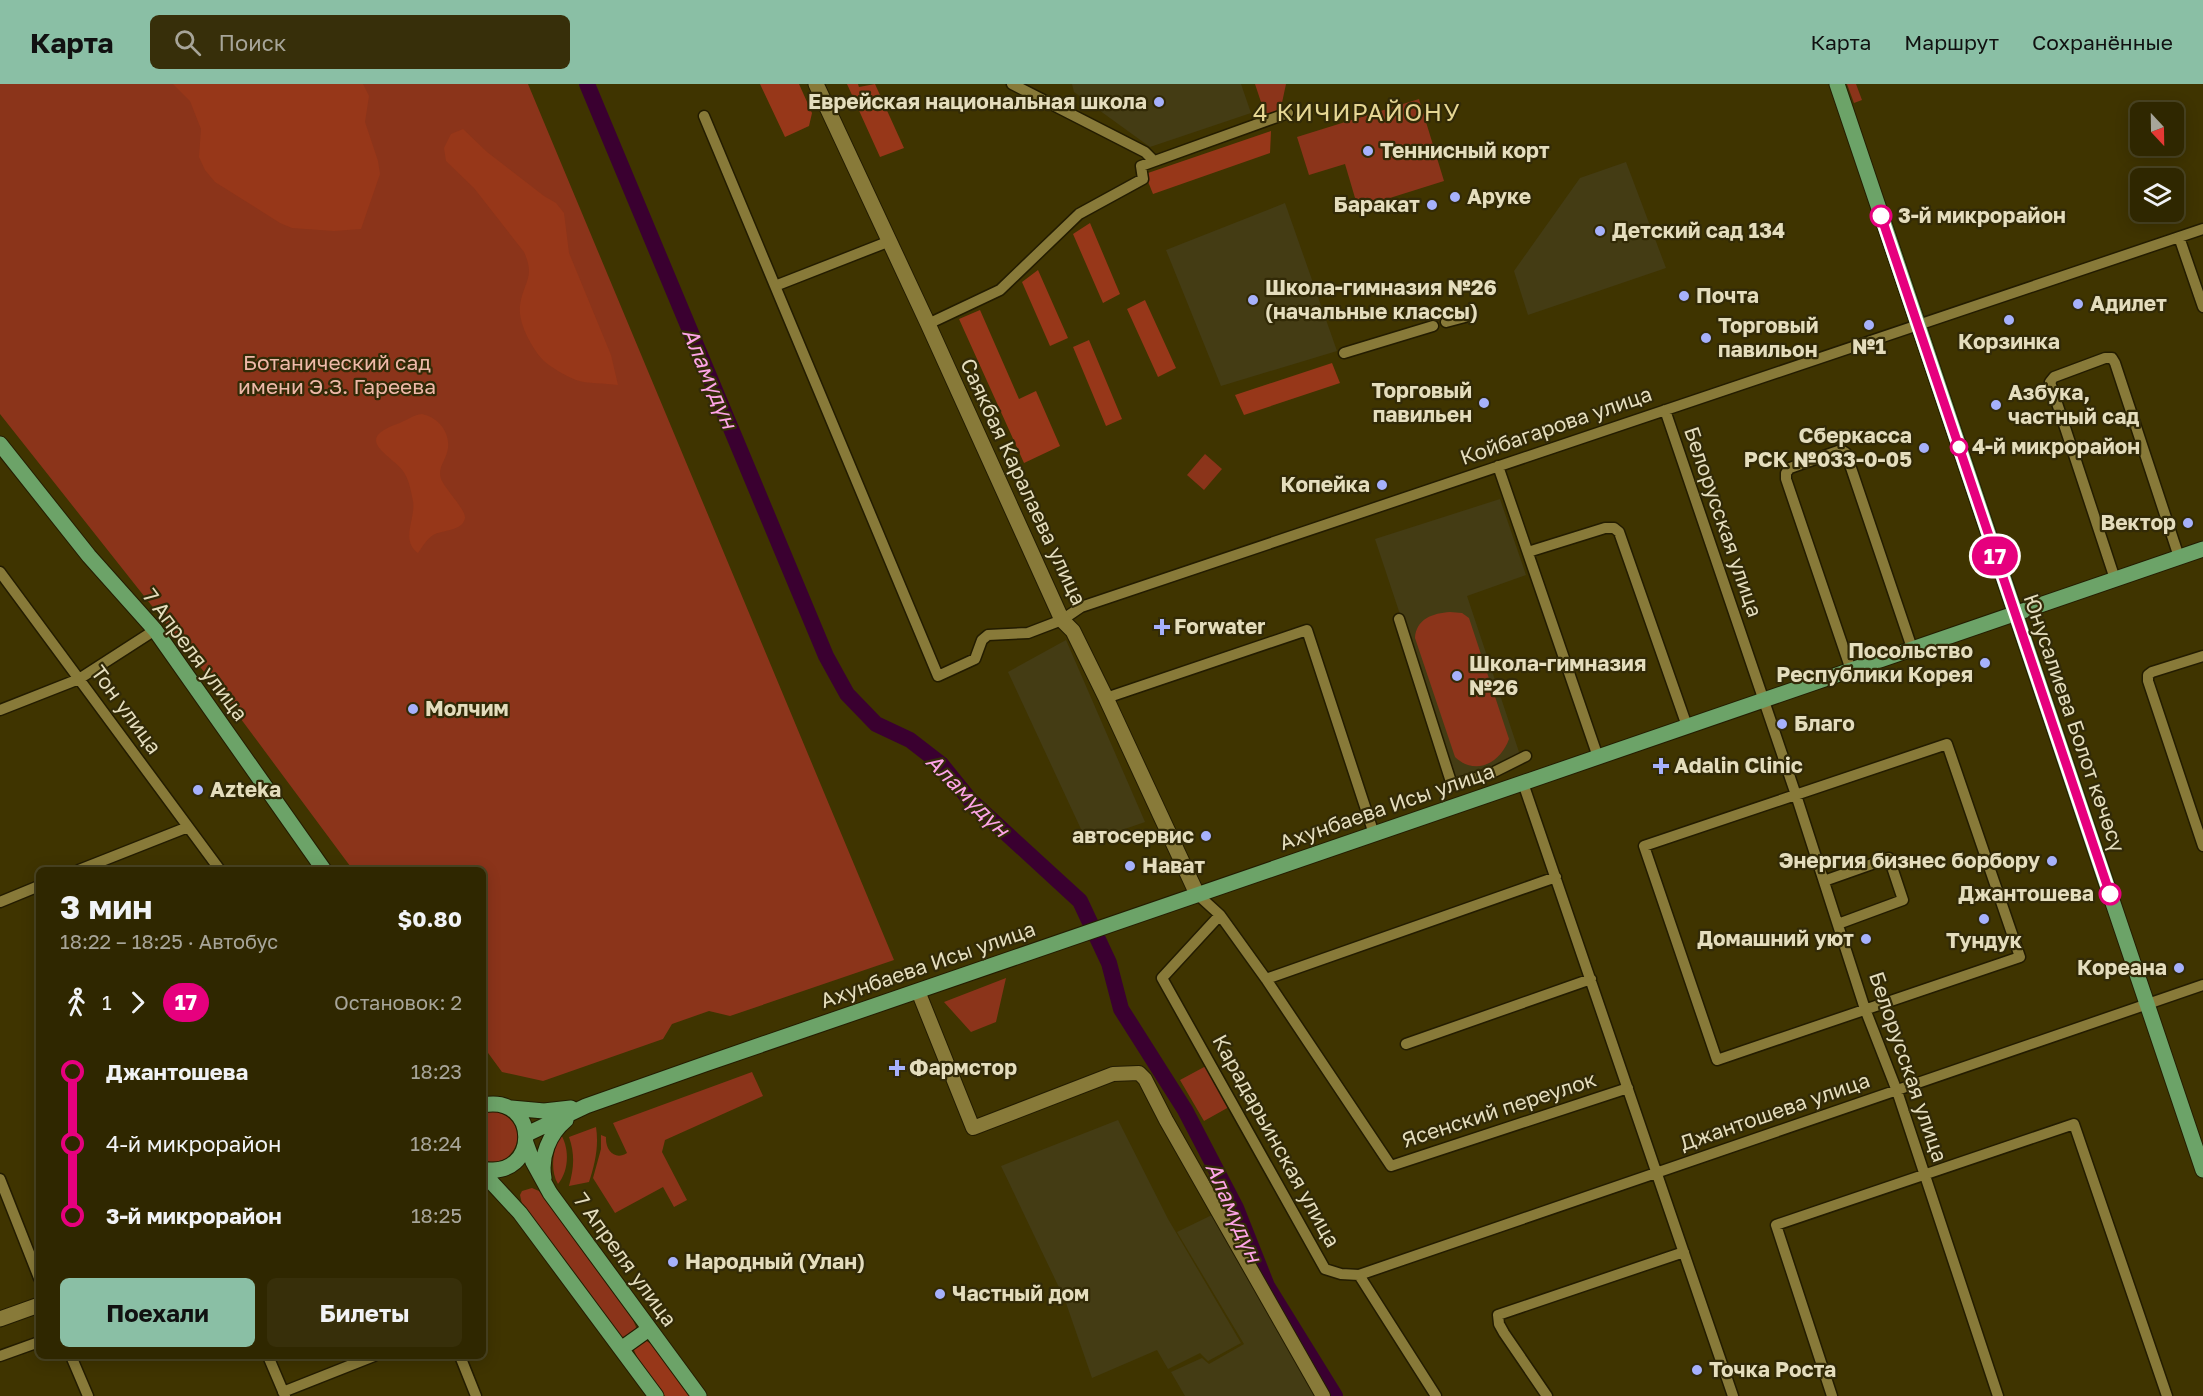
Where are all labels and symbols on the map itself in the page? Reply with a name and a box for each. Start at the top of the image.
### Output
place label: Еврейская национальная школа [808,88,1147,114]
marker: Еврейская национальная школа [1152,95,1166,109]
district label: 4 КИЧИРАЙОНУ [1253,97,1461,126]
north arrow [2130,102,2184,156]
place label: Теннисный корт [1380,137,1550,163]
marker: Теннисный корт [1361,144,1375,158]
place label: Аруке [1467,183,1531,209]
marker: Аруке [1448,190,1462,204]
place label: Баракат [1334,191,1420,217]
marker: Баракат [1425,198,1439,212]
place label: 3-й микрорайон [1898,202,2066,228]
marker: 3-й микрорайон [1870,205,1892,227]
place label: Детский сад 134 [1612,217,1785,243]
marker: Детский сад 134 [1593,224,1607,238]
place label: Школа-гимназия №26 (начальные классы) [1265,274,1497,324]
place label: Почта [1696,282,1759,308]
marker: Почта [1677,289,1691,303]
place label: Адилет [2090,290,2167,316]
marker: Школа-гимназия №26 (начальные классы) [1246,293,1260,307]
marker: Адилет [2071,297,2085,311]
place label: Торговый павильон [1718,312,1818,362]
marker: Корзинка [2002,313,2016,327]
marker: №1 [1862,318,1876,332]
water label: Аламүдүн [676,323,744,434]
place label: Корзинка [1958,328,2060,354]
marker: Торговый павильон [1699,331,1713,345]
place label: №1 [1852,333,1886,359]
park label: Ботанический сад имени Э.З. Гареева [238,349,436,399]
street label: Саякбая Каралаева улица [955,354,1093,609]
place label: Торговый павильен [1372,377,1472,427]
place label: Азбука, частный сад [2008,379,2139,429]
street label: Койбагарова улица [1456,380,1655,470]
marker: Торговый павильен [1477,396,1491,410]
marker: Азбука, частный сад [1989,398,2003,412]
place label: Сберкасса РСК №033-0-05 [1744,422,1912,472]
street label: Белорусская улица [1679,423,1769,620]
place label: 4-й микрорайон [1972,433,2140,459]
marker: 4-й микрорайон [1950,438,1968,456]
marker: Сберкасса РСК №033-0-05 [1917,441,1931,455]
place label: Копейка [1280,471,1370,497]
marker: Копейка [1375,478,1389,492]
place label: Вектор [2100,509,2176,535]
marker: Вектор [2181,516,2195,530]
line badge: 17 [1968,536,2022,576]
street label: 7 Апреля улица [138,583,254,726]
street label: Юнусалиева Болот көчөсү [2018,590,2132,856]
place label: Forwater [1174,613,1266,639]
marker: Forwater [1155,620,1169,634]
place label: Посольство Республики Корея [1776,637,1973,687]
place label: Школа-гимназия №26 [1469,650,1646,700]
marker: Посольство Республики Корея [1978,656,1992,670]
street label: Тон улица [86,660,168,759]
marker: Школа-гимназия №26 [1450,669,1464,683]
place label: Молчим [425,695,509,721]
marker: Молчим [406,702,420,716]
place label: Благо [1794,710,1855,736]
marker: Благо [1775,717,1789,731]
water label: Аламүдүн [920,747,1017,844]
place label: Adalin Clinic [1674,752,1803,778]
street label: Ахунбаева Исы улица [1276,757,1498,855]
marker: Adalin Clinic [1652,757,1670,775]
place label: Azteka [210,776,281,802]
marker: Azteka [191,783,205,797]
place label: автосервис [1072,822,1194,848]
marker: автосервис [1199,829,1213,843]
place label: Энергия бизнес борбору [1779,847,2040,873]
place label: Нават [1142,852,1205,878]
marker: Энергия бизнес борбору [2045,854,2059,868]
marker: Нават [1123,859,1137,873]
place label: Джантошева [1958,880,2094,906]
marker: Джантошева [2099,883,2121,905]
marker: Тундук [1977,912,1991,926]
street label: Ахунбаева Исы улица [817,915,1039,1013]
place label: Домашний уют [1697,925,1854,951]
place label: Тундук [1946,927,2022,953]
marker: Домашний уют [1859,932,1873,946]
place label: Кореана [2077,954,2167,980]
marker: Кореана [2172,961,2186,975]
street label: Белорусская улица [1864,968,1954,1165]
street label: Карадарьинская улица [1207,1030,1346,1252]
place label: Фармстор [909,1054,1017,1080]
marker: Фармстор [890,1061,904,1075]
street label: Ясенский переулок [1398,1065,1599,1153]
street label: Джантошева улица [1676,1066,1873,1156]
water label: Аламүдүн [1199,1158,1269,1268]
street label: 7 Апреля улица [569,1187,683,1331]
place label: Народный (Улан) [685,1248,865,1274]
marker: Народный (Улан) [666,1255,680,1269]
place label: Частный дом [952,1280,1089,1306]
marker: Частный дом [933,1287,947,1301]
place label: Точка Роста [1709,1356,1836,1382]
marker: Точка Роста [1690,1363,1704,1377]

